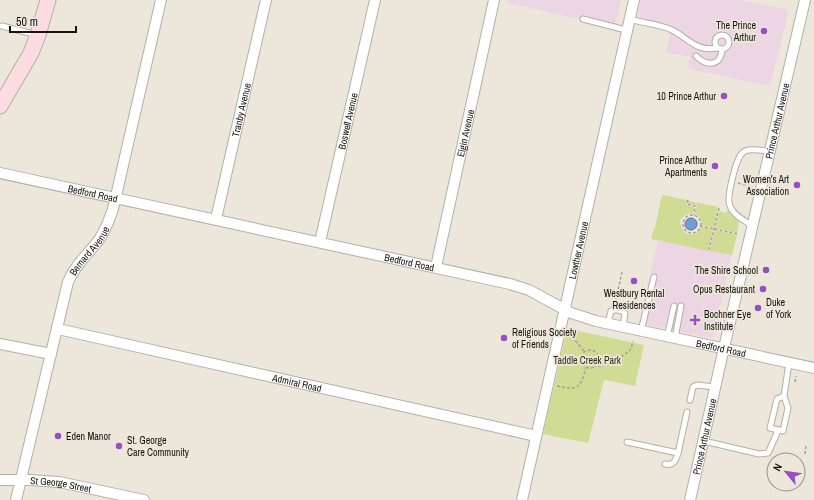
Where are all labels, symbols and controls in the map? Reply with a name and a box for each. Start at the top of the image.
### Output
scale bar [10,8,76,34]
text: 50 m [16,14,38,30]
place label: The Prince Arthur [716,19,756,44]
marker: The Prince Arthur [759,26,769,36]
street label: Tranby Avenue [229,81,254,138]
street label: Prince Arthur Avenue [762,81,793,160]
place label: 10 Prince Arthur [657,90,716,103]
street label: Boswell Avenue [335,91,361,151]
marker: 10 Prince Arthur [719,91,729,101]
street label: Elgin Avenue [454,108,477,158]
place label: Prince Arthur Apartments [659,154,707,179]
marker: Prince Arthur Apartments [710,161,720,171]
place label: Women's Art Association [743,173,790,198]
marker: Women's Art Association [792,180,802,190]
street label: Bedford Road [67,182,119,205]
street label: Lowther Avenue [566,220,591,280]
street label: Bernard Avenue [67,224,113,278]
street label: Bedford Road [383,251,435,274]
place label: The Shire School [695,264,758,277]
marker: The Shire School [761,265,771,275]
marker: Westbury Rental Residences [629,276,639,286]
place label: Opus Restaurant [693,283,756,296]
marker: Opus Restaurant [758,284,768,294]
place label: Westbury Rental Residences [604,287,664,312]
place label: Duke of York [766,296,792,321]
marker: Duke of York [753,303,763,313]
place label: Bochner Eye Institute [704,308,751,333]
marker: Bochner Eye Institute [689,314,701,326]
place label: Religious Society of Friends [512,326,577,351]
marker: Religious Society of Friends [499,333,509,343]
street label: Bedford Road [695,337,747,360]
park label: Taddle Creek Park [553,354,622,367]
street label: Admiral Road [270,371,323,395]
street label: Prince Arthur Avenue [690,397,720,476]
place label: Eden Manor [66,430,111,443]
marker: Eden Manor [53,431,63,441]
place label: St. George Care Community [127,434,190,459]
marker: St. George Care Community [114,441,124,451]
north arrow [766,452,806,492]
text: N [770,461,785,473]
street label: St George Street [30,474,93,496]

